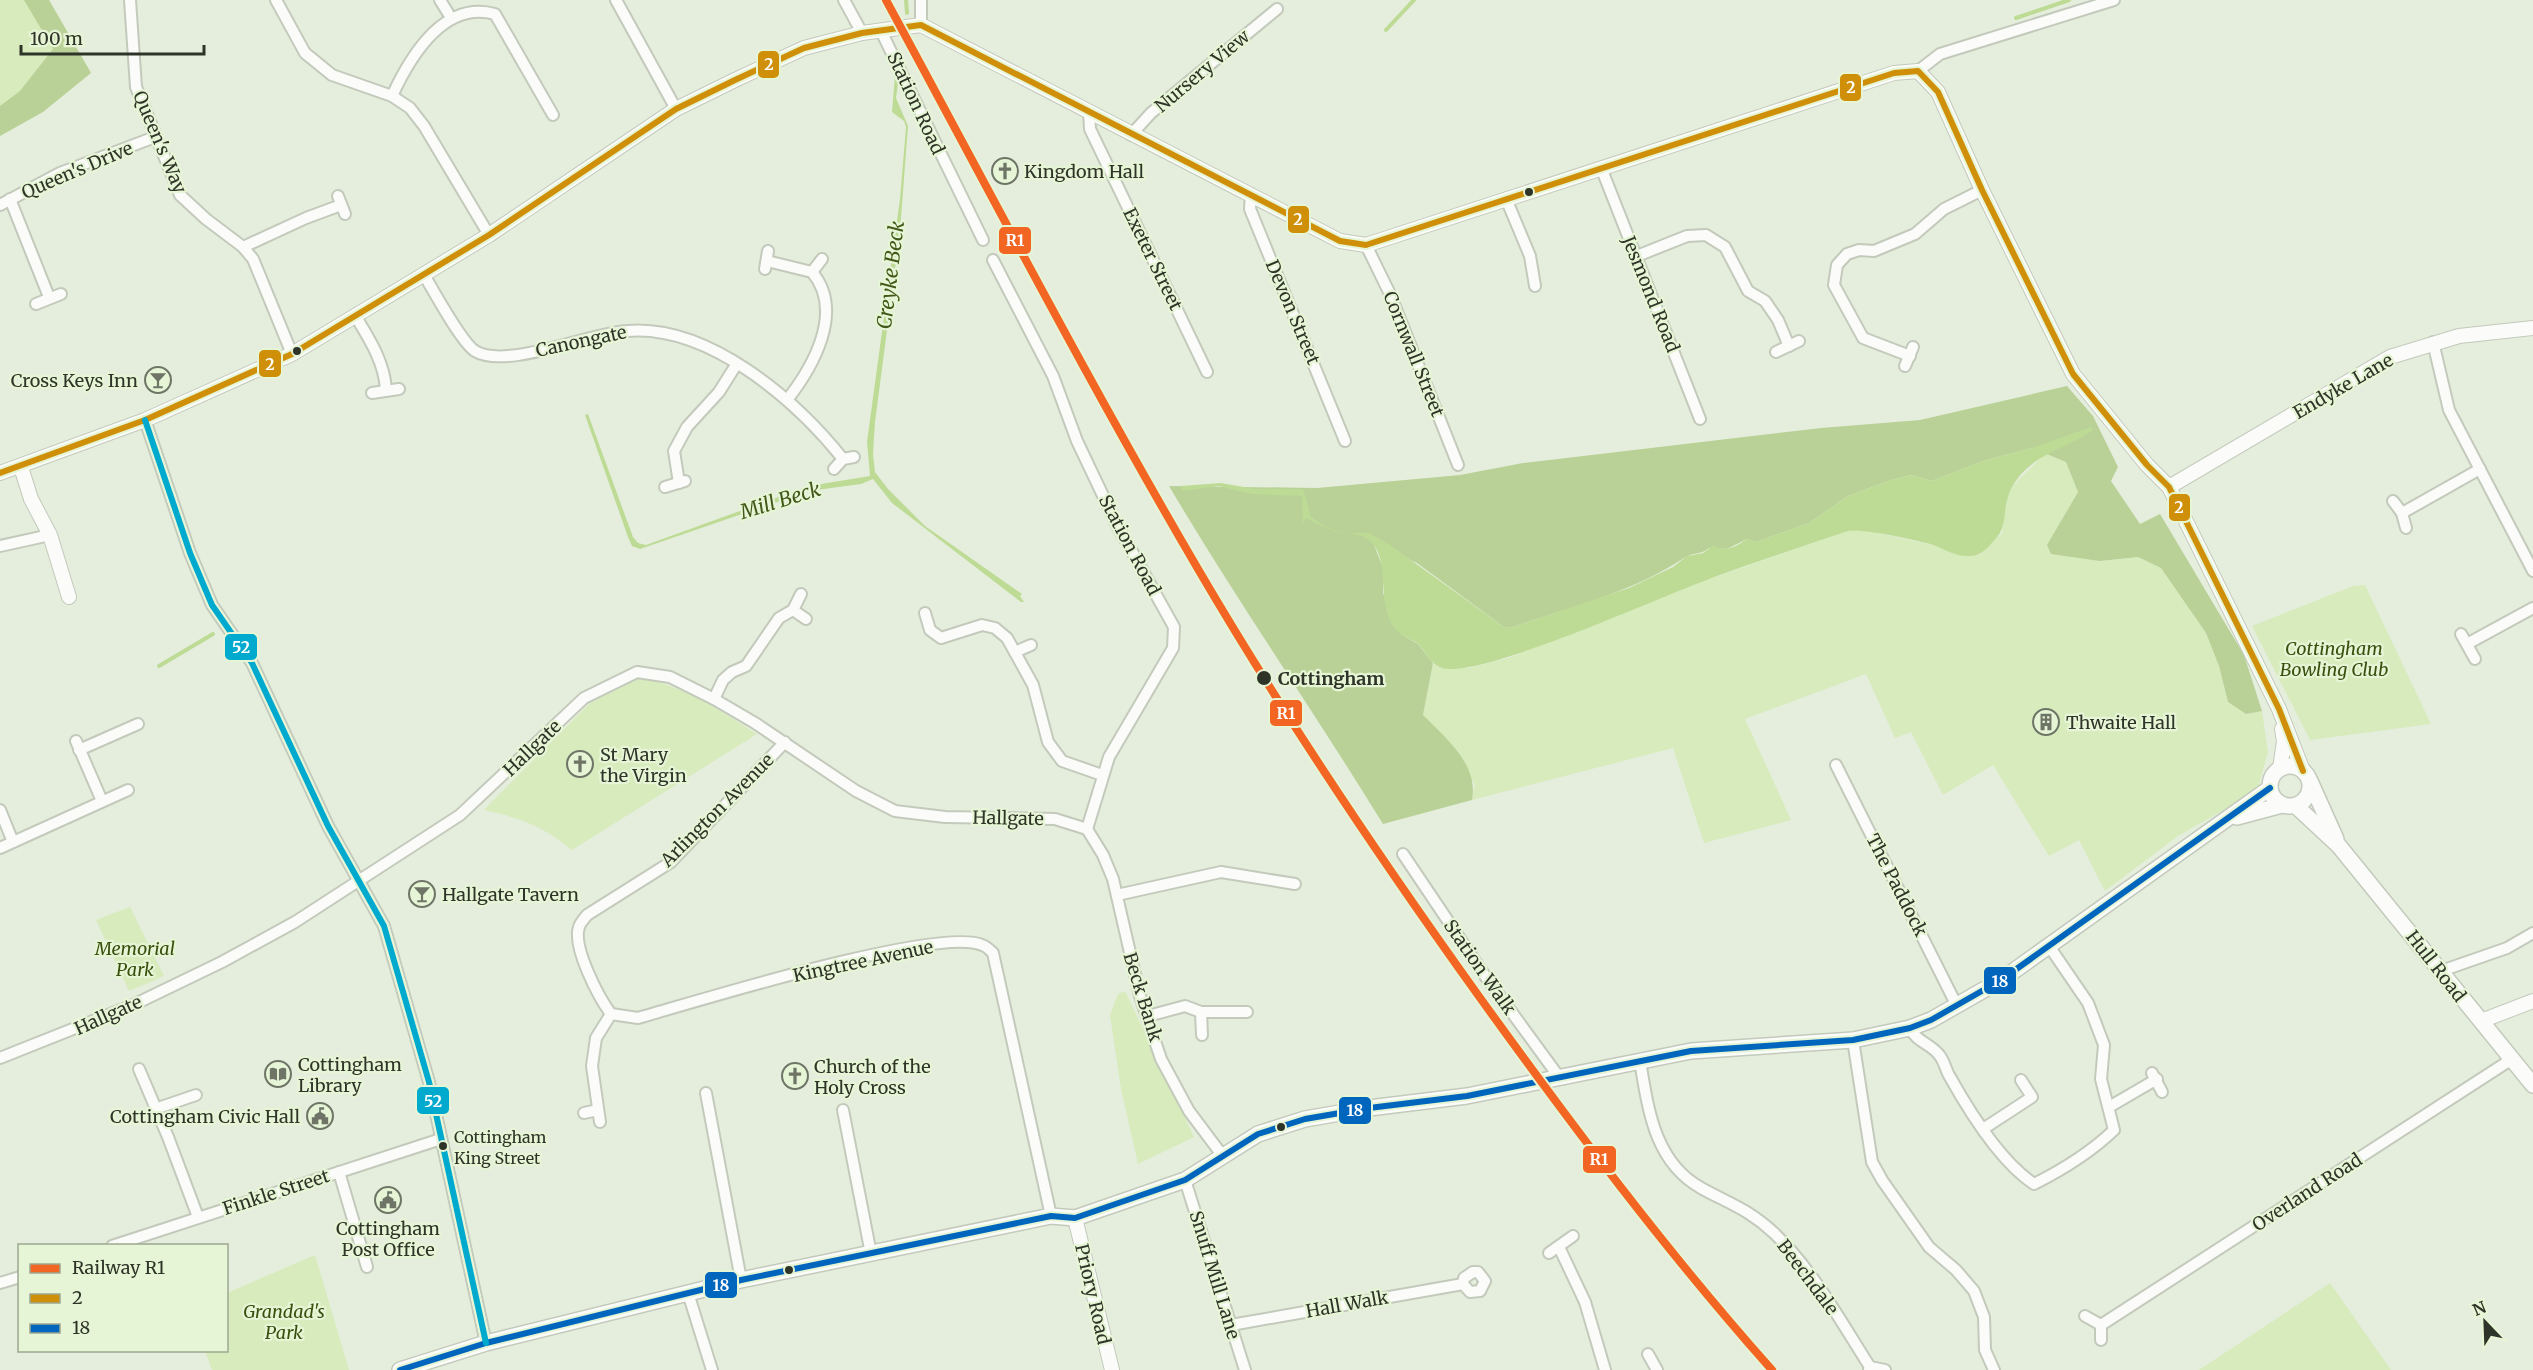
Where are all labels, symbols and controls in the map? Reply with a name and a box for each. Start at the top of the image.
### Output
scale bar [21,18,204,56]
street label: Nursery View [1150,24,1255,117]
text: 100 m [30,27,83,50]
street label: Station Road [882,48,950,158]
line badge: 2 [757,50,780,79]
text: 2 [764,54,774,74]
line badge: 2 [1839,73,1862,102]
text: 2 [1846,77,1856,97]
street label: Queen's Way [128,87,192,197]
street label: Queen's Drive [18,136,136,204]
church icon: Kingdom Hall [990,156,1020,186]
place label: Kingdom Hall [1024,160,1144,183]
unlabelled marker [1523,186,1535,198]
street label: Exeter Street [1118,204,1188,314]
line badge: 2 [1287,205,1310,234]
text: 2 [1293,209,1303,229]
water label: Creyke Beck [871,219,909,331]
line badge: R1 [998,226,1032,255]
text: R1 [1006,230,1025,250]
street label: Jesmond Road [1617,232,1685,356]
street label: Devon Street [1261,256,1325,368]
street label: Cornwall Street [1378,288,1450,420]
street label: Canongate [534,320,628,362]
unlabelled marker [291,345,303,357]
street label: Endyke Lane [2289,348,2397,424]
line badge: 2 [258,349,282,378]
text: 2 [265,354,275,374]
bar icon: Cross Keys Inn [143,365,173,395]
place label: Cross Keys Inn [11,369,138,392]
water label: Mill Beck [736,476,824,524]
street label: Station Road [1094,491,1166,599]
line badge: 2 [2168,493,2191,522]
text: 2 [2174,497,2184,517]
line badge: 52 [224,633,258,661]
text: 52 [232,637,250,657]
park label: Cottingham Bowling Club [2280,637,2388,681]
place label: Cottingham [1278,667,1384,690]
marker: Cottingham [1255,669,1273,687]
line badge: R1 [1269,699,1303,727]
text: R1 [1277,703,1296,723]
building icon: Thwaite Hall [2031,707,2061,737]
place label: Thwaite Hall [2066,711,2177,734]
street label: Hallgate [498,715,566,781]
place label: St Mary the Virgin [600,743,687,787]
street label: Arlington Avenue [655,748,779,872]
church icon: St Mary the Virgin [565,749,595,779]
street label: Hallgate [972,806,1044,830]
street label: The Paddock [1861,830,1933,941]
bar icon: Hallgate Tavern [407,879,437,909]
place label: Hallgate Tavern [442,883,579,906]
street label: Station Walk [1439,915,1522,1019]
street label: Hull Road [2401,926,2471,1006]
street label: Kingtree Avenue [791,935,935,987]
park label: Memorial Park [94,937,175,981]
street label: Beck Bank [1119,950,1168,1045]
line badge: 18 [1983,966,2017,995]
text: 18 [1992,971,2008,991]
street label: Hallgate [71,990,145,1040]
place label: Cottingham Library [298,1053,402,1097]
place label: Church of the Holy Cross [814,1055,931,1099]
library icon: Cottingham Library [263,1059,293,1089]
church icon: Church of the Holy Cross [780,1061,810,1091]
line badge: 52 [416,1086,450,1115]
text: 52 [424,1091,442,1111]
line badge: 18 [1338,1096,1372,1125]
text: 18 [1347,1100,1363,1120]
public building icon: Cottingham Civic Hall [305,1101,335,1131]
place label: Cottingham Civic Hall [110,1105,300,1128]
unlabelled marker [1275,1121,1287,1133]
place label: Cottingham King Street [454,1127,547,1168]
marker: Cottingham King Street [437,1140,449,1152]
line badge: R1 [1582,1145,1617,1174]
street label: Overland Road [2248,1148,2366,1236]
text: R1 [1590,1149,1609,1169]
street label: Finkle Street [220,1164,332,1220]
public building icon: Cottingham Post Office [373,1185,403,1215]
street label: Snuff Mill Lane [1185,1208,1245,1342]
place label: Cottingham Post Office [336,1217,440,1261]
street label: Beechdale [1772,1235,1844,1319]
street label: Priory Road [1070,1241,1116,1347]
legend [18,1244,228,1352]
text: Railway R1 [72,1256,165,1279]
unlabelled marker [783,1264,795,1276]
line badge: 18 [704,1271,738,1299]
text: 18 [713,1275,729,1295]
street label: Hall Walk [1304,1285,1391,1323]
text: 2 [72,1286,83,1309]
north arrow [2455,1292,2515,1352]
text: N [2469,1296,2489,1320]
park label: Grandad's Park [243,1300,325,1344]
text: 18 [72,1316,90,1339]

